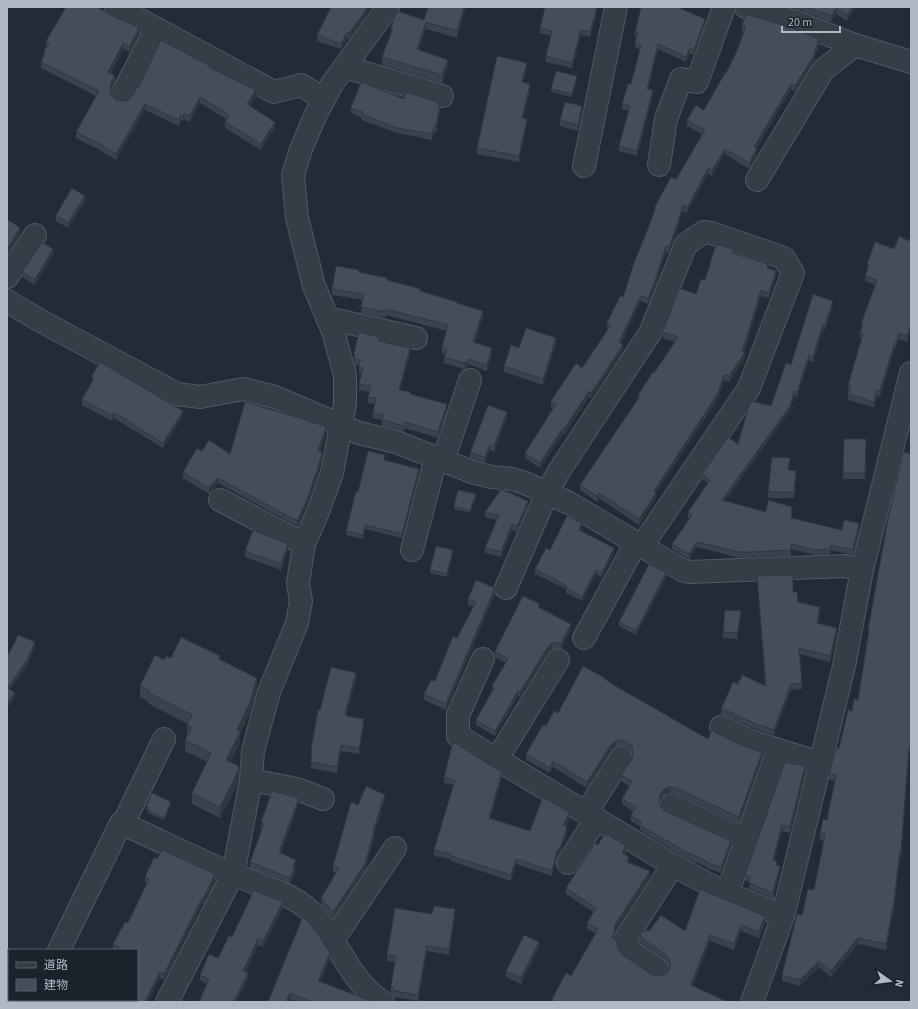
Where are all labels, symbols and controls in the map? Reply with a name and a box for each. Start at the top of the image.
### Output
scale bar [782,8,840,34]
text: 20 m [788,14,812,31]
legend [8,949,138,1001]
text: 道路 [44,957,68,974]
north arrow [870,961,910,1001]
text: 建物 [44,977,68,994]
text: N [891,978,907,989]

